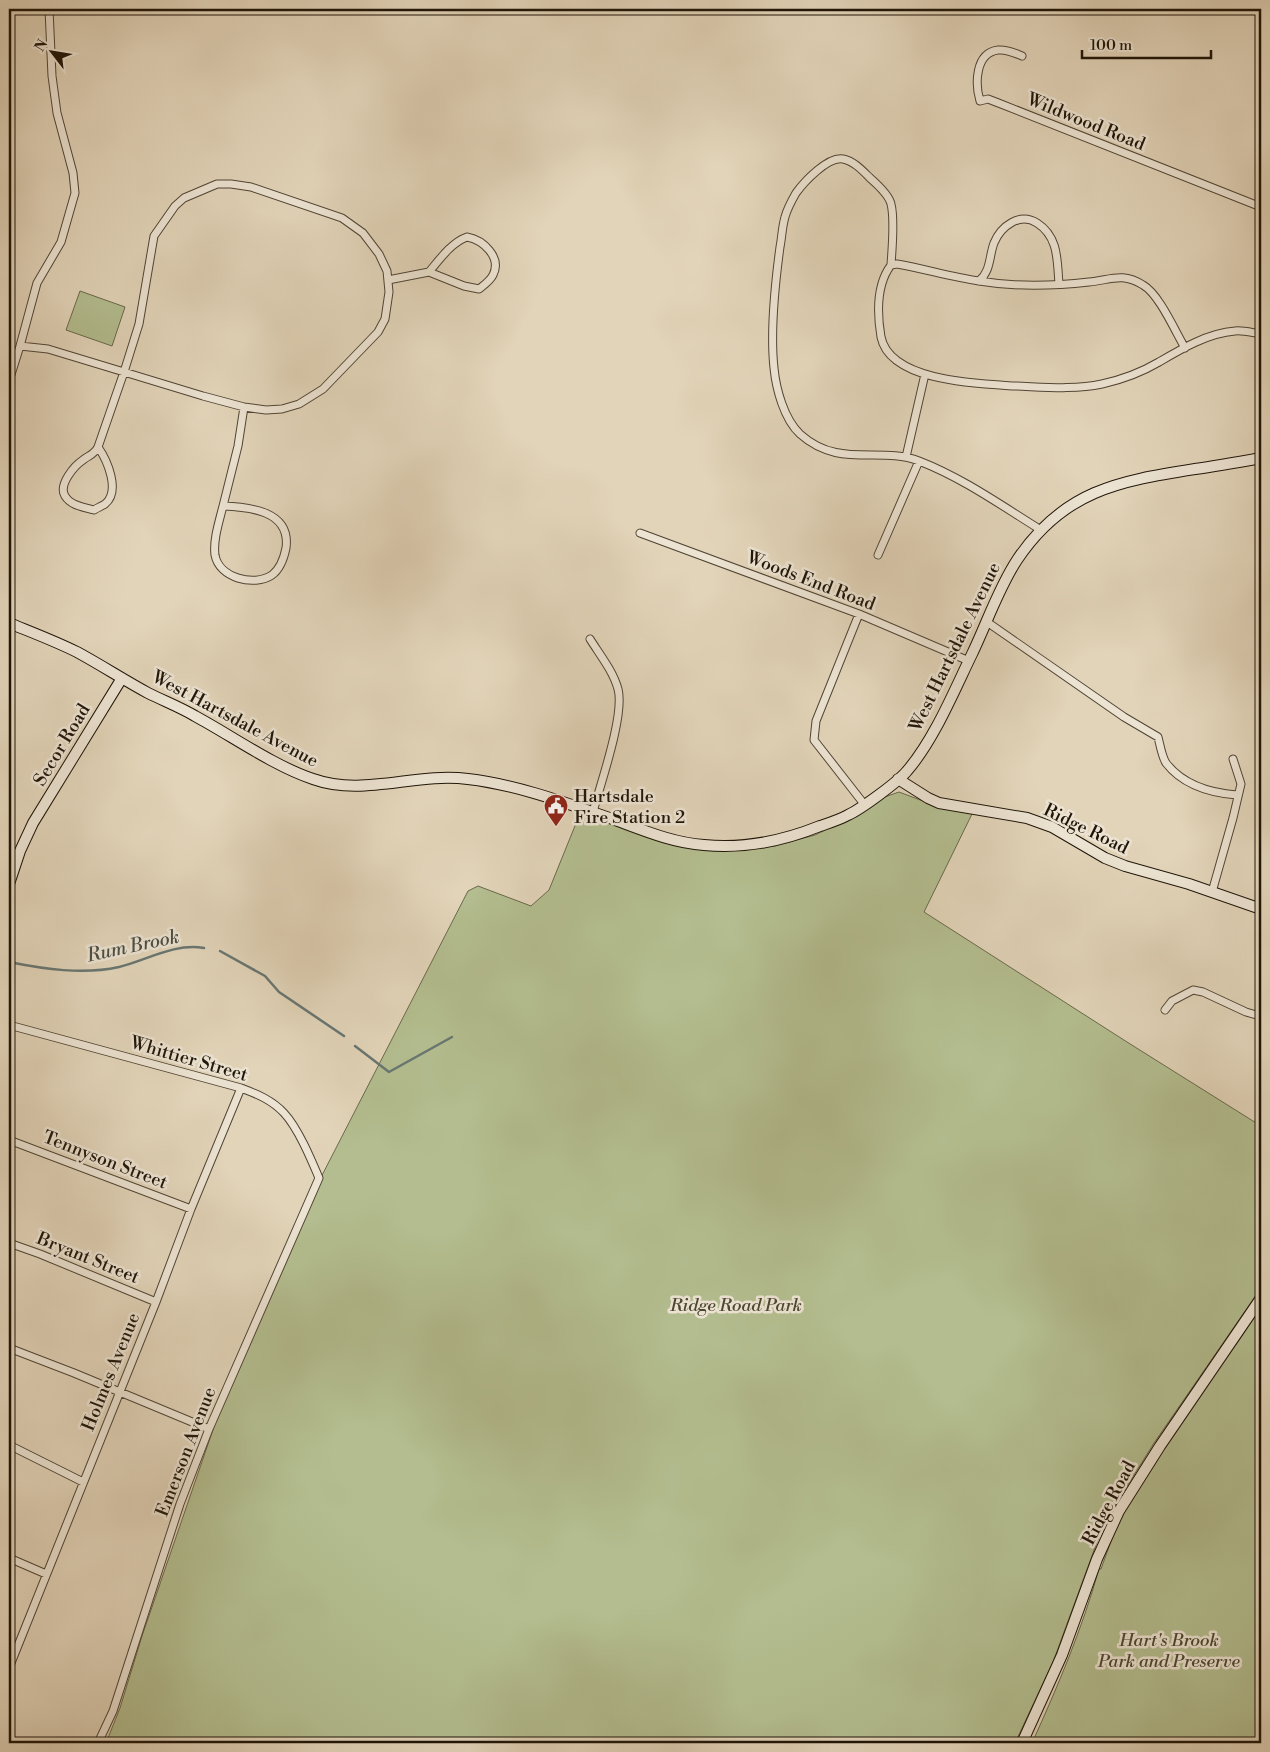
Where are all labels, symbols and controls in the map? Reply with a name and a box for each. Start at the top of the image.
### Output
north arrow [28,28,78,78]
scale bar [1082,28,1211,60]
text: N [31,36,52,55]
text: 100 m [1090,36,1132,55]
street label: Wildwood Road [1023,87,1149,156]
street label: Woods End Road [742,546,879,616]
street label: West Hartsdale Avenue [904,559,1006,736]
street label: West Hartsdale Avenue [147,665,322,773]
street label: Secor Road [28,699,96,790]
place label: Hartsdale Fire Station 2 [574,785,685,829]
public building icon: Hartsdale Fire Station 2 [543,793,569,827]
street label: Ridge Road [1040,798,1133,860]
water label: Rum Brook [84,924,182,968]
street label: Whittier Street [127,1031,251,1087]
street label: Tennyson Street [39,1126,171,1195]
street label: Bryant Street [32,1227,143,1289]
park label: Ridge Road Park [669,1294,802,1317]
street label: Holmes Avenue [77,1309,145,1435]
street label: Emerson Avenue [151,1384,221,1520]
street label: Ridge Road [1077,1456,1141,1549]
park label: Hart's Brook Park and Preserve [1097,1629,1240,1673]

